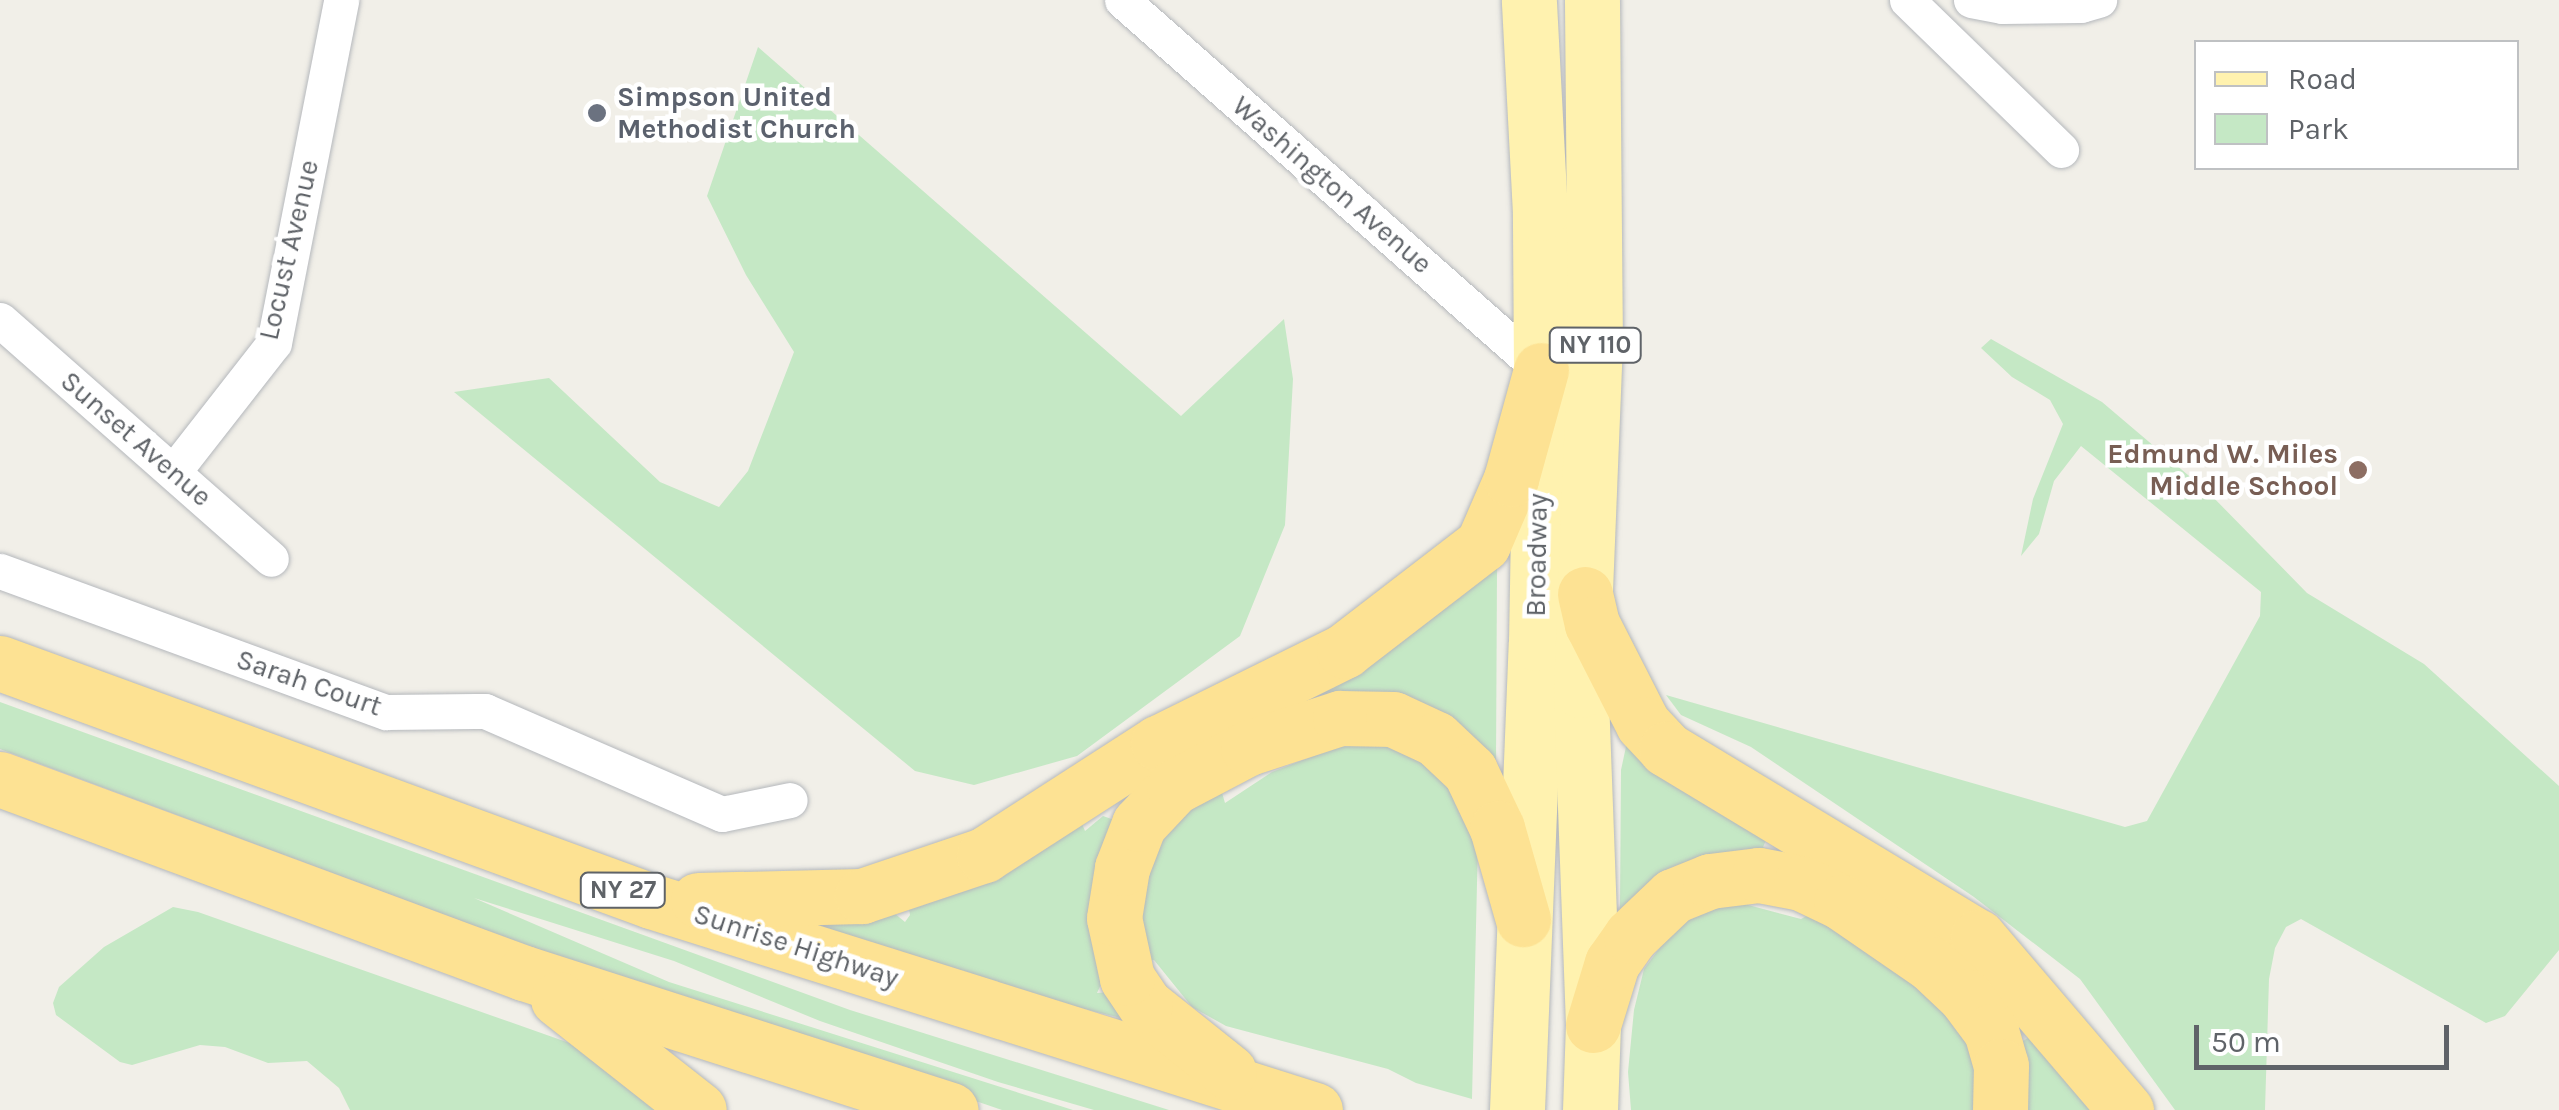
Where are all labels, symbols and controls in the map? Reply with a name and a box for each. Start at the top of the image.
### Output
legend [2194,40,2519,170]
text: Road [2288,61,2357,97]
place label: Simpson United Methodist Church [617,80,856,146]
street label: Washington Avenue [1225,89,1439,281]
marker: Simpson United Methodist Church [586,102,608,124]
text: Park [2288,111,2349,147]
street label: Locust Avenue [252,157,326,343]
road number: NY 110 [1548,325,1642,365]
street label: Sunset Avenue [54,364,218,514]
place label: Edmund W. Miles Middle School [2107,437,2338,503]
marker: Edmund W. Miles Middle School [2347,459,2369,481]
street label: Broadway [1519,493,1555,617]
street label: Sarah Court [232,642,386,724]
road number: NY 27 [578,870,668,910]
street label: Sunrise Highway [689,897,903,995]
scale bar [2199,1005,2454,1067]
text: 50 m [2211,1024,2281,1060]

